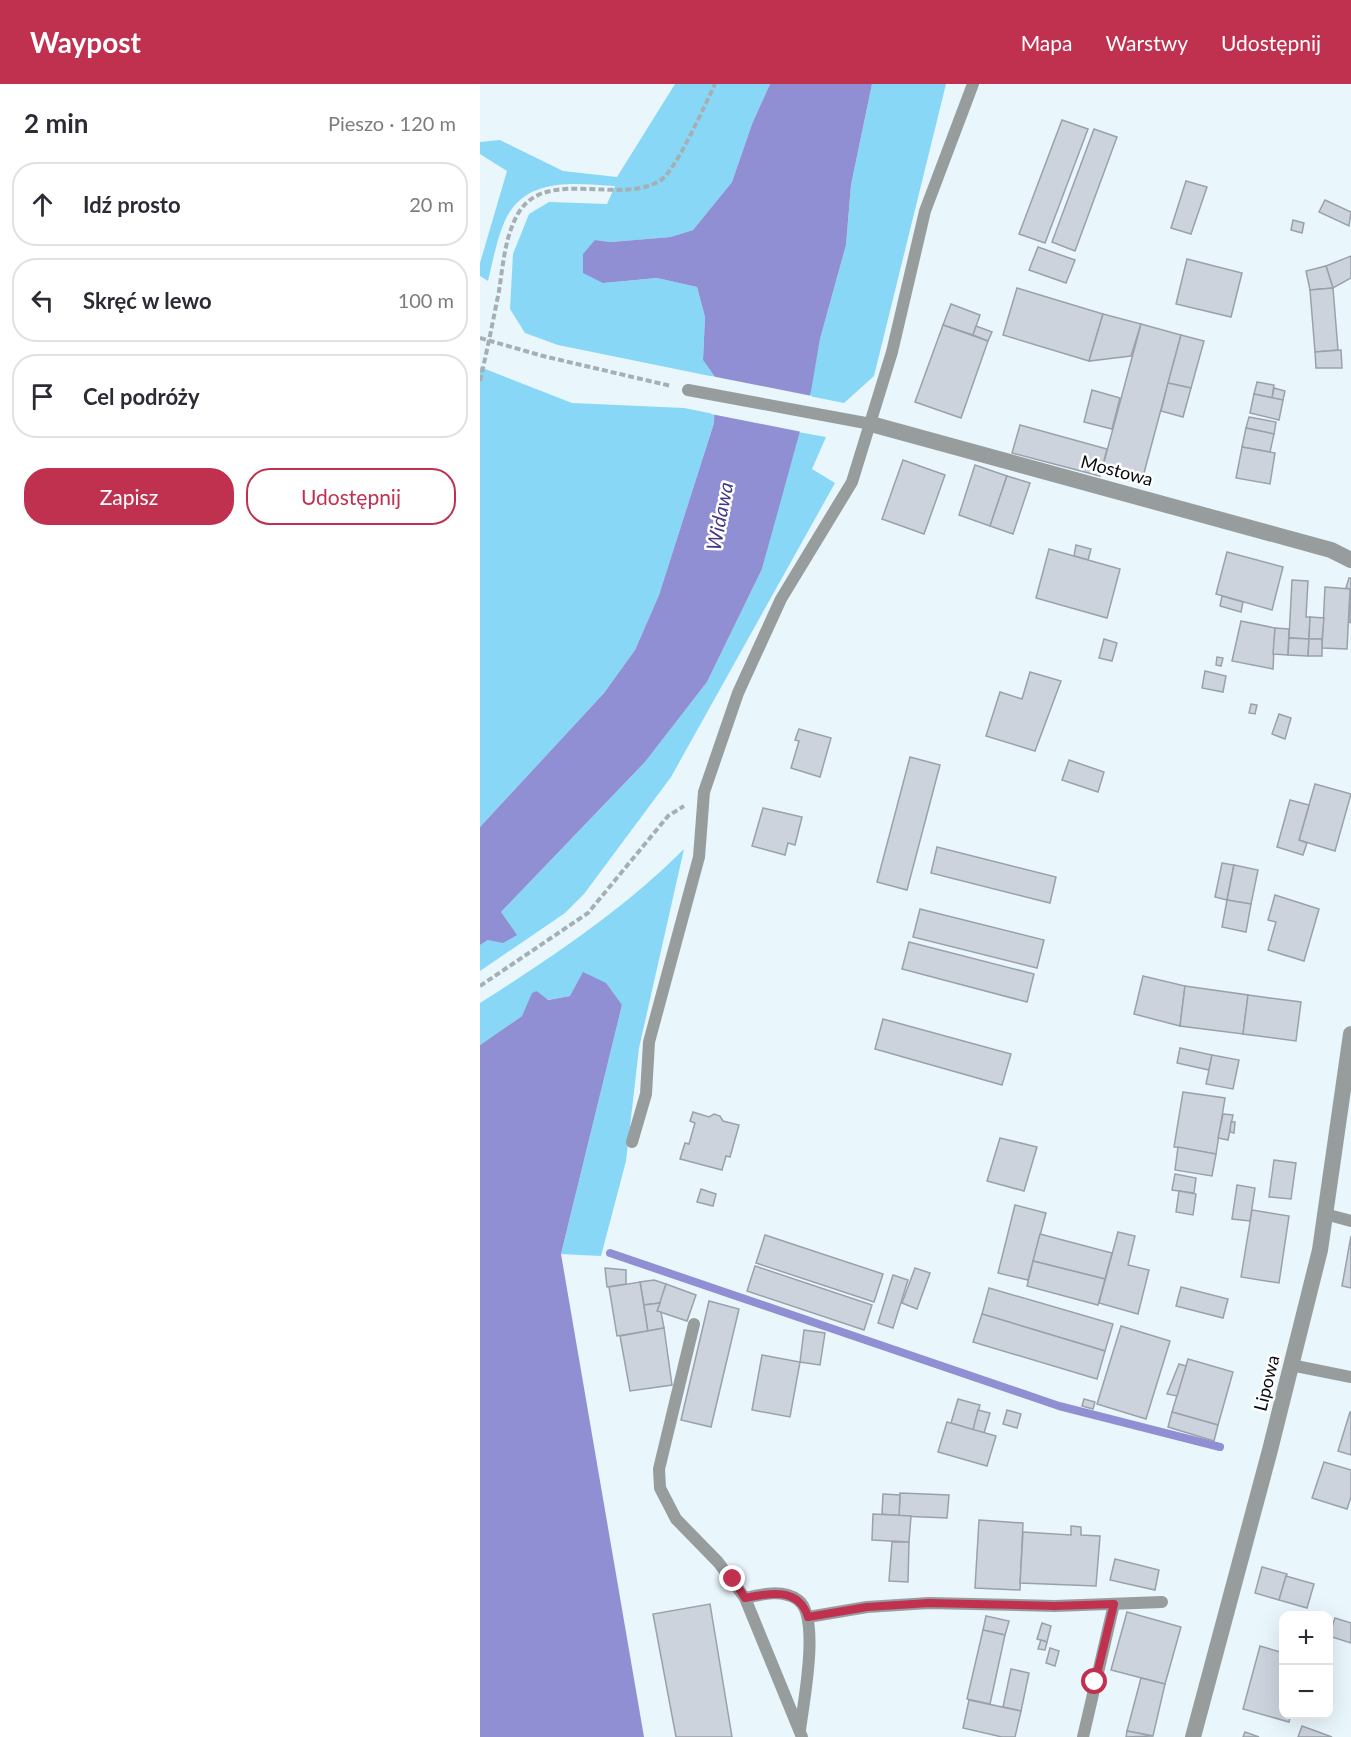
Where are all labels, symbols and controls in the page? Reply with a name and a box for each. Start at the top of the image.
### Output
text: Waypost [30,25,141,59]
text: Mapa [1021,30,1073,55]
text: Warstwy [1106,30,1188,55]
text: Udostępnij [1221,30,1321,55]
text: 2 min [24,107,88,139]
text: Pieszo · 120 m [328,111,456,135]
icon: ahead [26,188,59,221]
text: Idź prosto [83,191,181,218]
text: 20 m [409,192,454,216]
icon: left [26,284,59,317]
text: Skręć w lewo [83,287,212,314]
text: 100 m [398,288,454,312]
icon: arrive [26,380,59,413]
text: Cel podróży [83,383,200,410]
street label: Mostowa [1078,450,1156,490]
button: Zapisz [24,468,234,525]
button: Udostępnij [246,468,456,525]
water label: Widawa [701,480,737,552]
street label: Lipowa [1248,1353,1284,1413]
route end [719,1565,745,1591]
map controls [1279,1611,1333,1719]
button: + [1279,1611,1333,1665]
button: − [1279,1665,1333,1719]
route start [1081,1668,1107,1694]

